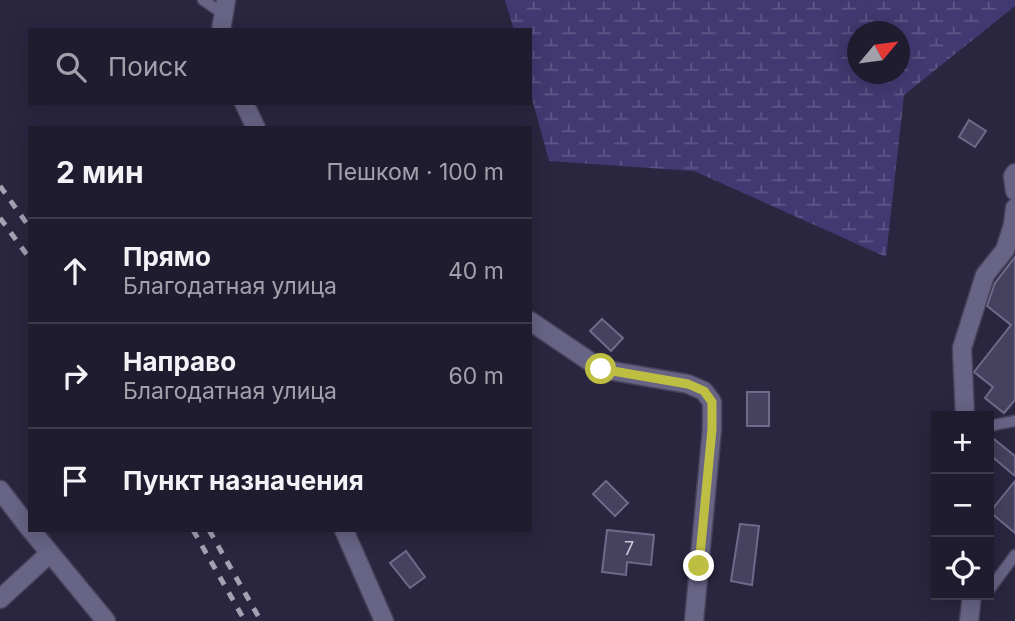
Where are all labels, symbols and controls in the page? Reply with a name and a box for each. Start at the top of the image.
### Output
north arrow [847,21,910,84]
search box [28,28,532,105]
icon: search [52,48,90,86]
text: Поиск [108,51,187,82]
text: 2 мин [56,154,144,190]
text: Пешком · 100 m [327,158,504,186]
text: Прямо [123,241,211,272]
icon: ahead [56,252,94,290]
text: 40 m [448,257,504,285]
text: Благодатная улица [123,272,337,300]
text: Направо [123,346,236,377]
route start [585,353,616,384]
icon: right [56,357,94,395]
text: 60 m [449,362,504,390]
text: Благодатная улица [123,377,337,405]
map controls [931,411,994,600]
button: + [931,411,994,474]
icon: arrive [56,462,94,500]
text: Пункт назначения [123,465,364,496]
button: − [931,474,994,537]
button: locate [931,537,994,600]
house number: 7 [624,538,634,559]
route end [683,550,714,581]

